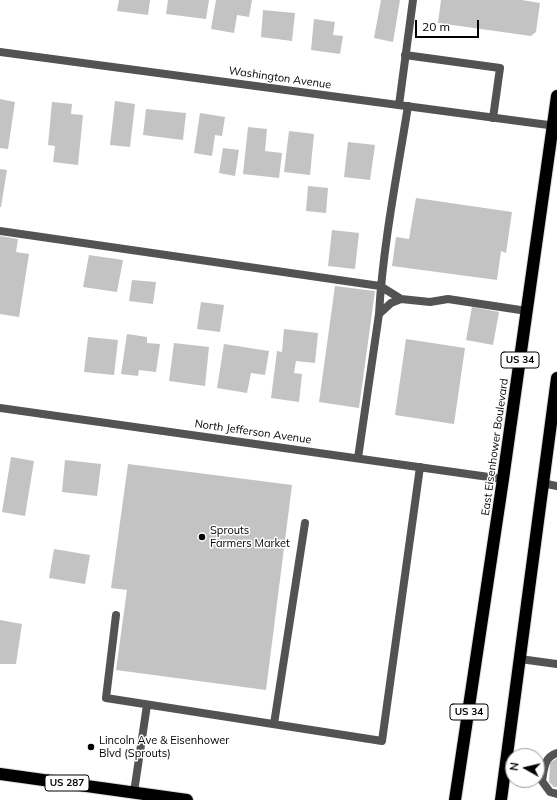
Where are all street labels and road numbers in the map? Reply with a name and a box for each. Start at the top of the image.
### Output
street label: Washington Avenue [228,64,332,92]
road number: US 34 [501,352,539,368]
street label: East Eisenhower Boulevard [479,377,511,517]
street label: North Jefferson Avenue [194,417,312,447]
road number: US 34 [450,704,488,720]
road number: US 287 [45,775,89,791]

